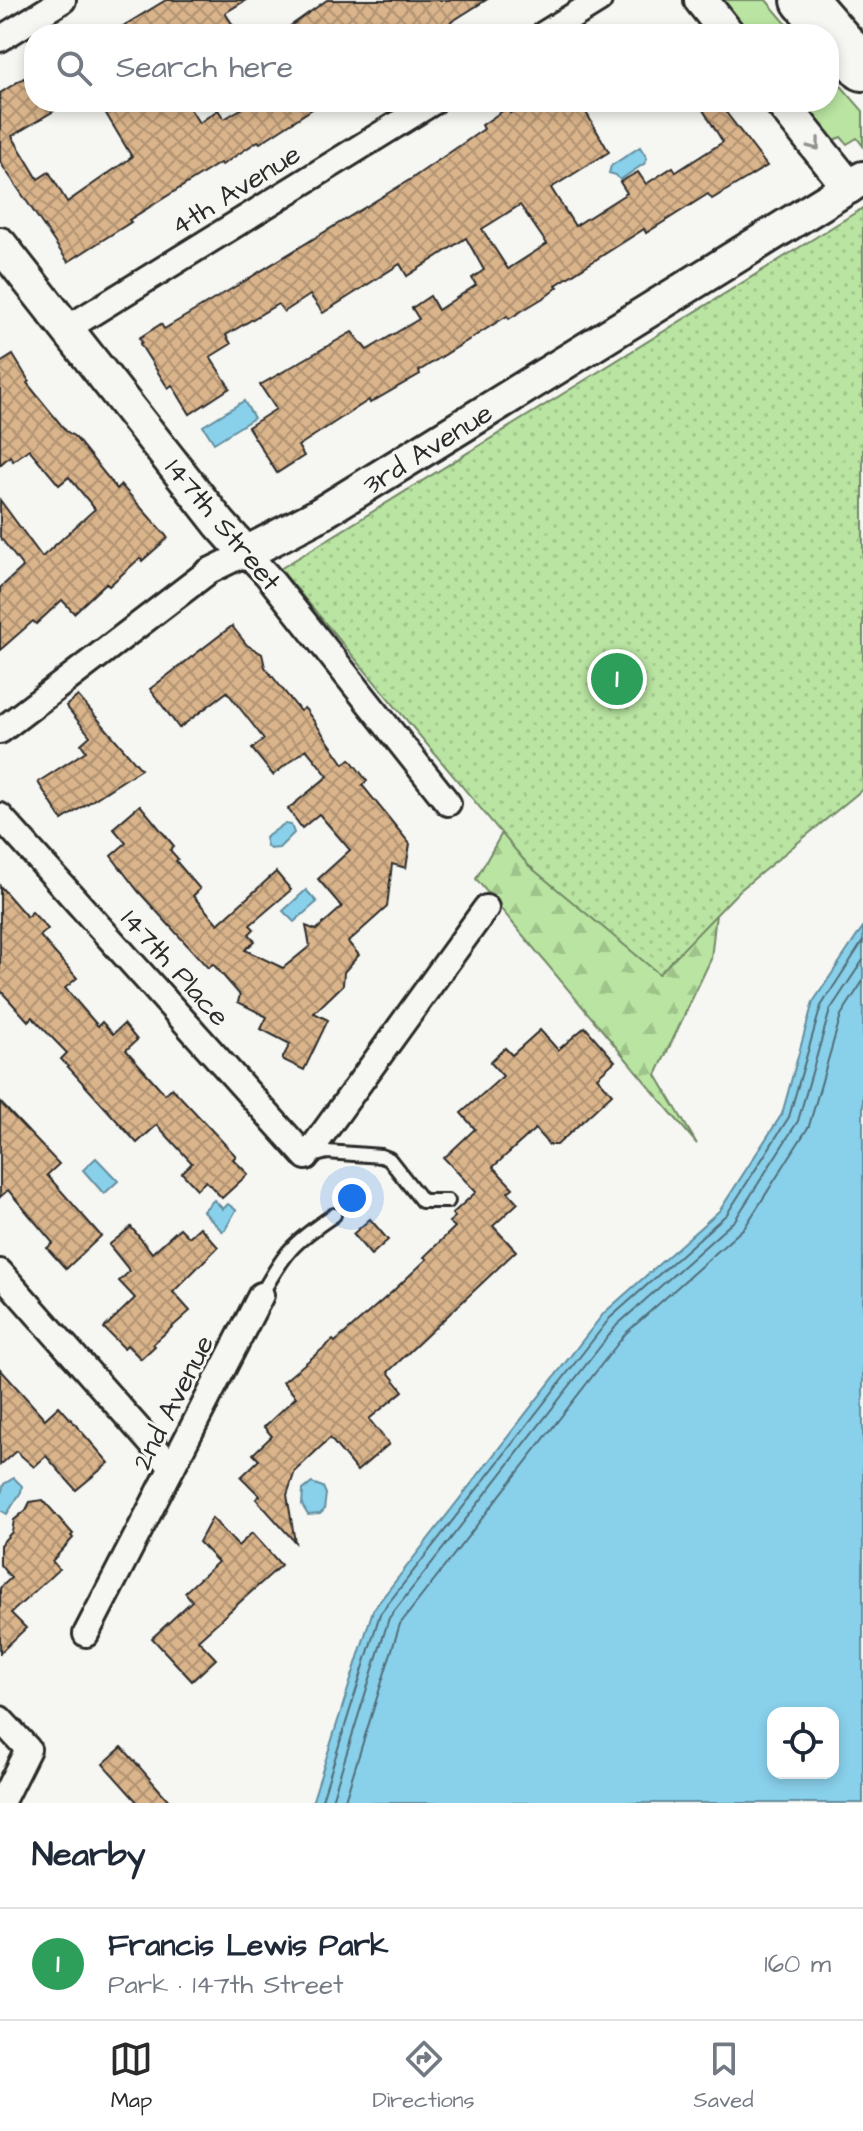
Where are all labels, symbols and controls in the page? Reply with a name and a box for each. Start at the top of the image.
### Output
search box [24,24,839,112]
icon: search [52,46,96,90]
text: Search here [116,47,293,89]
street label: 4th Avenue [163,135,308,246]
one-way arrow [805,136,819,151]
street label: 3rd Avenue [355,394,500,505]
street label: 147th Street [156,450,290,600]
pin: 1 [591,649,643,709]
street label: 147th Place [112,901,238,1035]
your location [332,1178,372,1218]
street label: 2nd Avenue [123,1329,224,1477]
map controls [767,1707,839,1779]
button: locate [767,1707,839,1779]
text: Nearby [32,1831,146,1879]
text: Francis Lewis Park [108,1925,388,1967]
text: 1 [56,1946,60,1982]
text: 160 m [764,1946,831,1982]
text: Park · 147th Street [108,1967,344,2003]
tab: Map [109,2037,153,2116]
tab: Directions [372,2037,475,2116]
tab: Saved [694,2037,754,2116]

